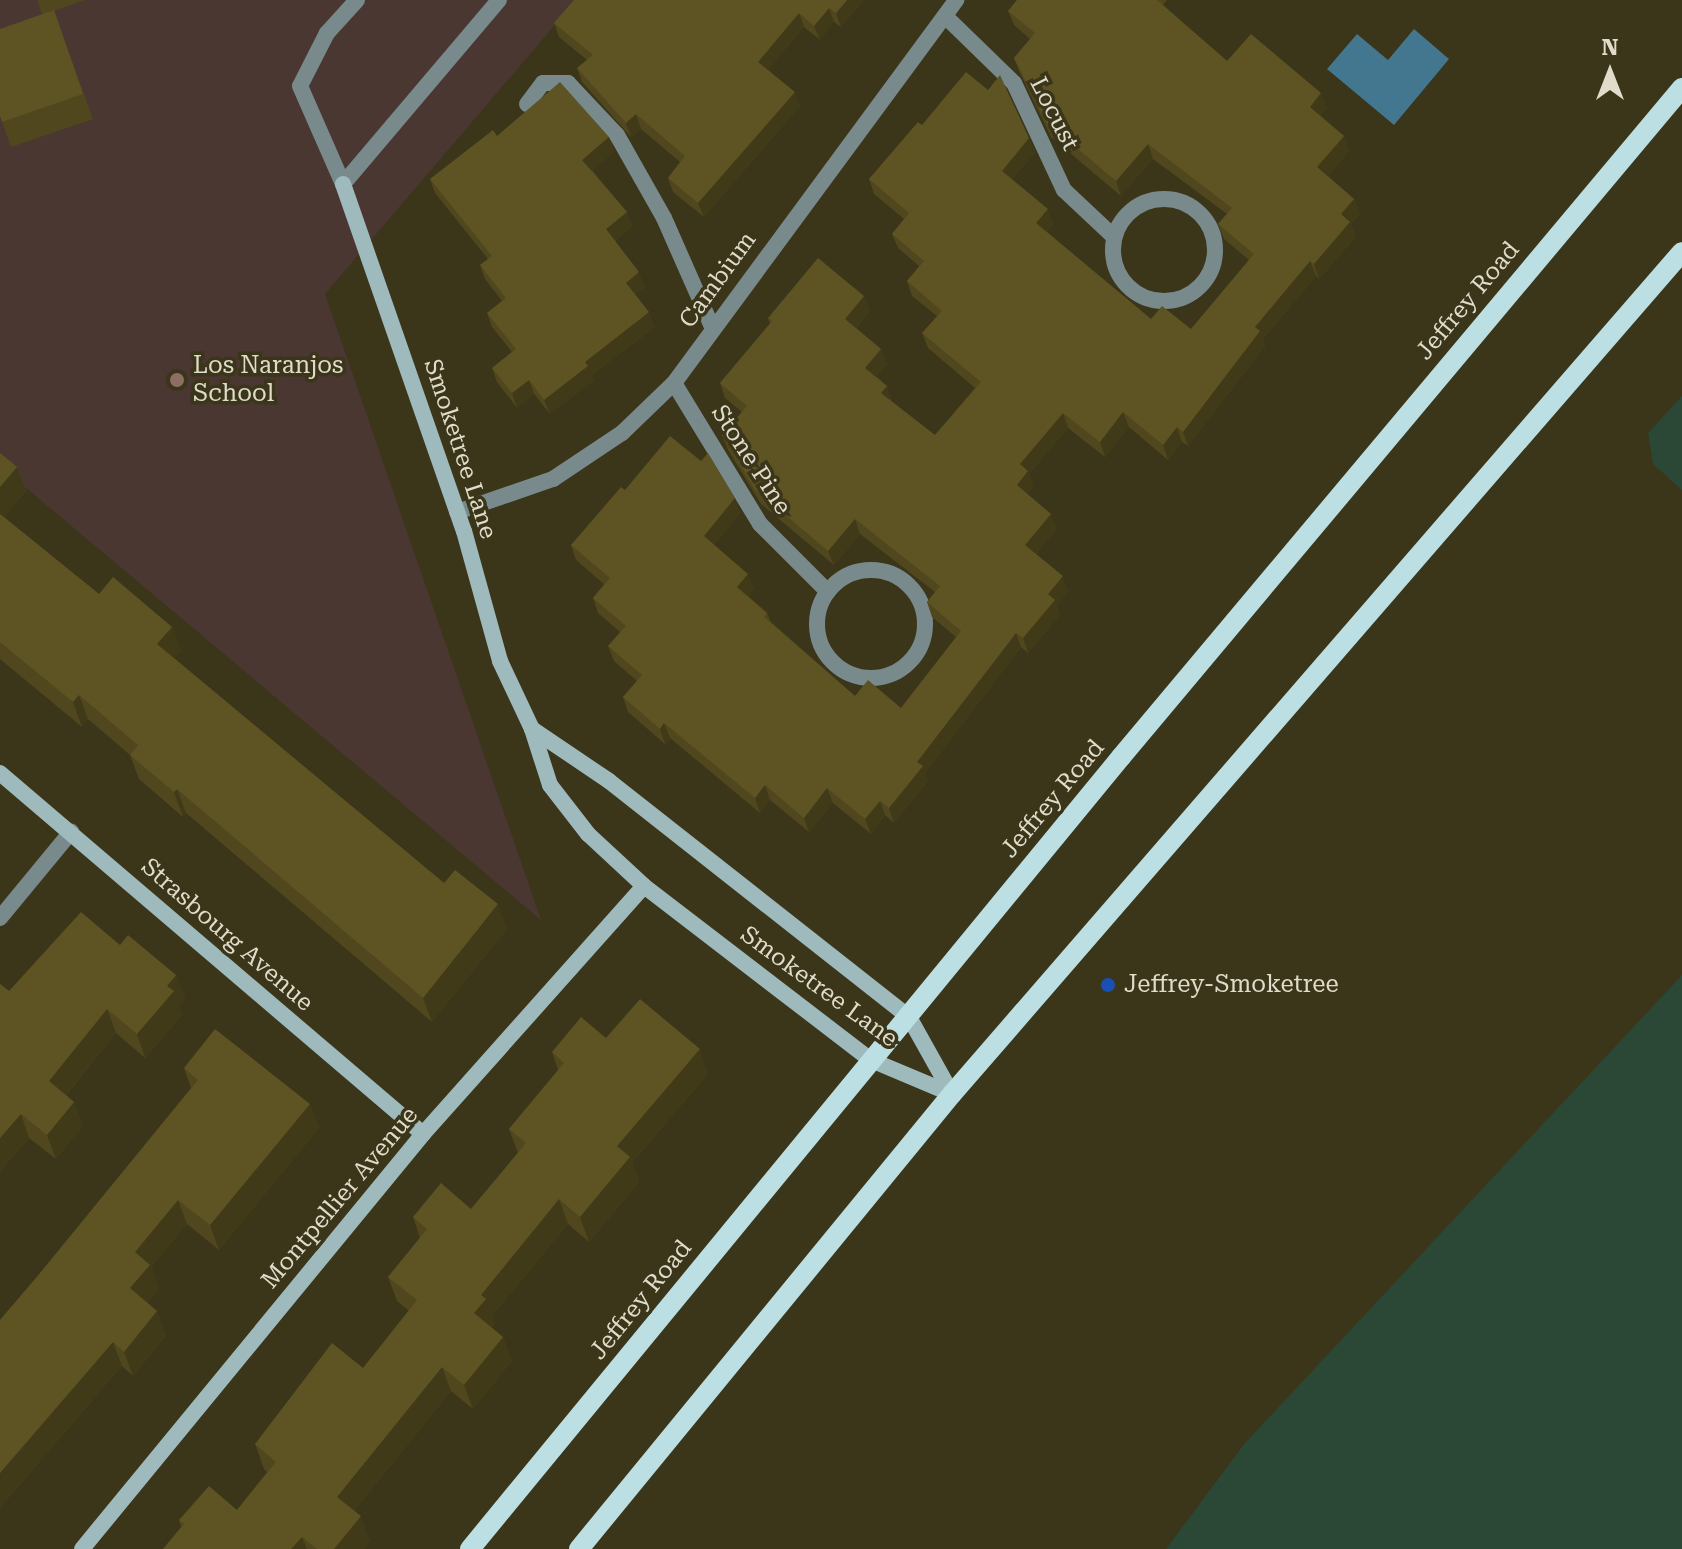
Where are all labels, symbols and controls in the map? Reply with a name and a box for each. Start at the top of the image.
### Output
north arrow [1570,32,1650,112]
text: N [1602,35,1618,60]
street label: Locust [1023,73,1085,155]
street label: Cambium [674,226,762,334]
street label: Jeffrey Road [1410,236,1526,366]
place label: Los Naranjos School [193,352,343,408]
street label: Smoketree Lane [417,356,503,542]
marker: Los Naranjos School [168,371,186,389]
street label: Stone Pine [705,400,797,520]
street label: Jeffrey Road [995,734,1111,864]
street label: Strasbourg Avenue [135,853,319,1017]
street label: Smoketree Lane [735,920,903,1054]
place label: Jeffrey-Smoketree [1124,971,1339,999]
marker: Jeffrey-Smoketree [1099,976,1117,994]
street label: Montpellier Avenue [256,1101,424,1295]
street label: Jeffrey Road [584,1234,698,1366]

